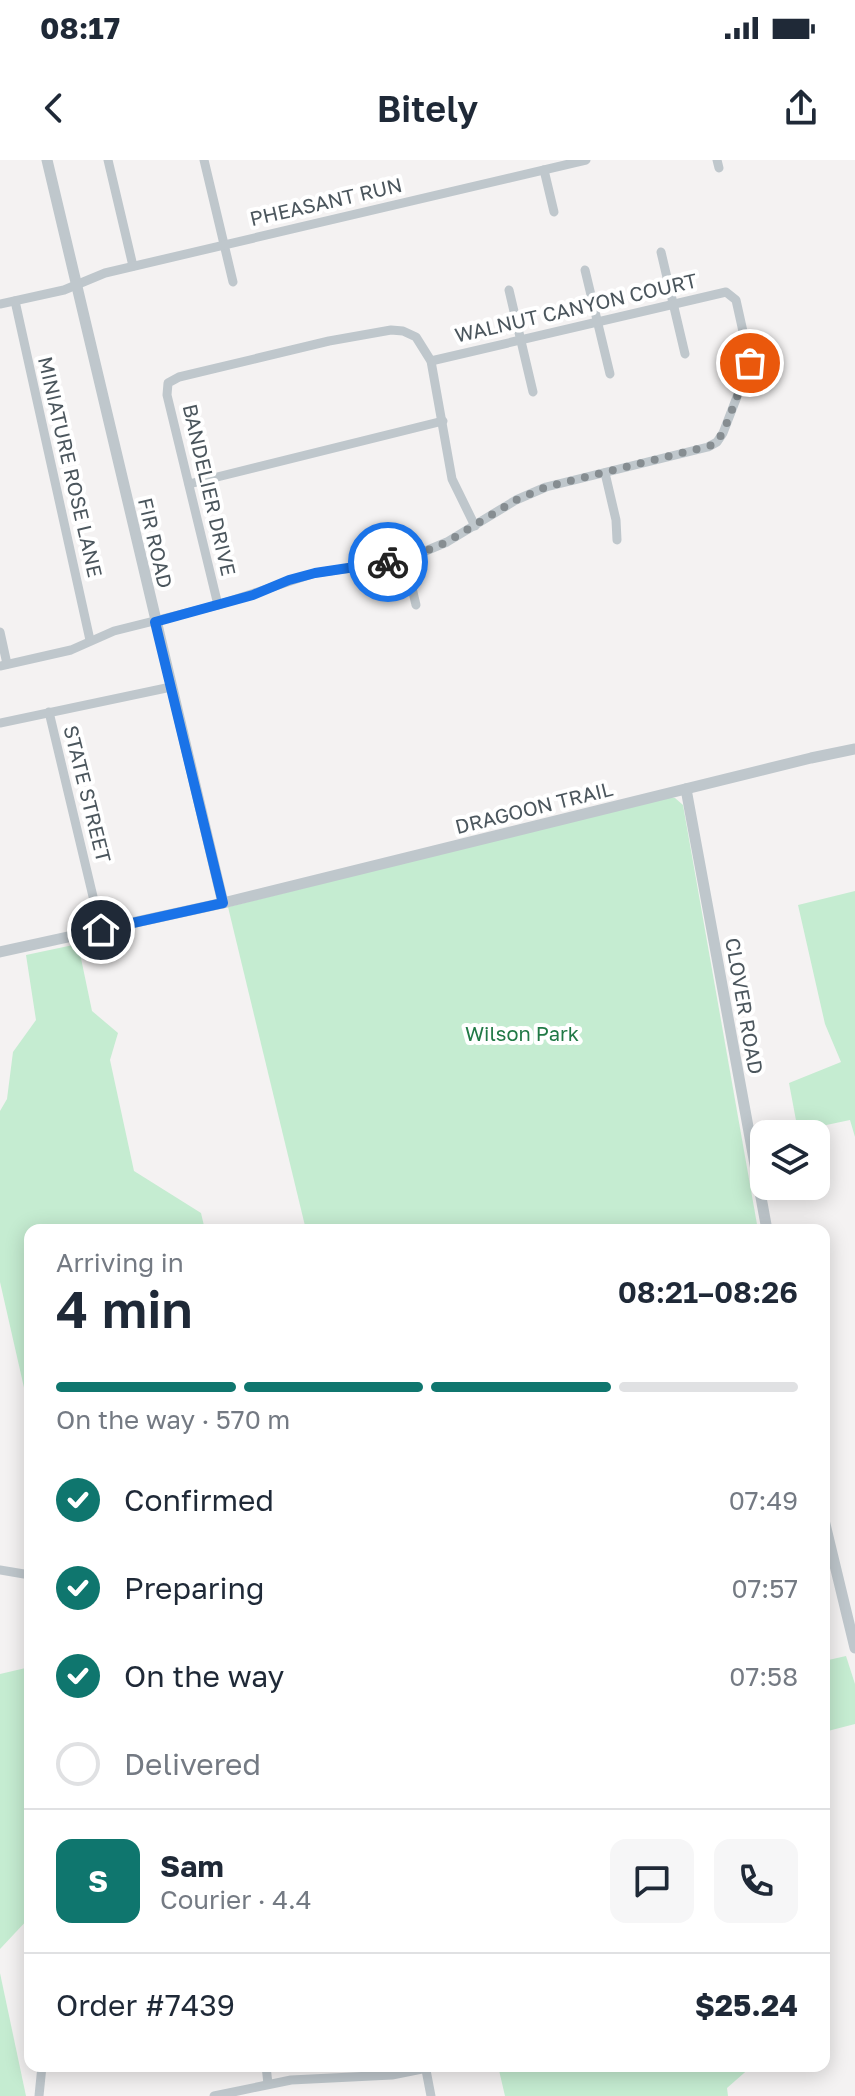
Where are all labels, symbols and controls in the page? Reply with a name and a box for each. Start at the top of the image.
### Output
text: 08:17 [40,10,120,46]
icon: back [32,86,76,130]
icon: share [779,86,823,130]
text: Bitely [377,87,478,130]
street label: PHEASANT RUN [247,172,404,230]
street label: WALNUT CANYON COURT [452,267,699,347]
pin [716,329,784,397]
icon: bag [728,341,772,385]
street label: MINIATURE ROSE LANE [34,354,108,579]
street label: BANDELIER DRIVE [179,401,241,578]
street label: FIR ROAD [134,495,178,590]
courier [348,522,428,602]
icon: bike [366,540,410,584]
street label: STATE STREET [59,723,117,865]
street label: DRAGOON TRAIL [452,776,615,838]
pin [67,896,135,964]
icon: home [79,908,123,952]
street label: CLOVER ROAD [721,936,769,1076]
park label: Wilson Park [465,1021,579,1045]
map controls [750,1120,830,1200]
button: layers [750,1120,830,1200]
text: Arriving in [56,1247,184,1278]
text: 08:21–08:26 [618,1274,798,1310]
text: 4 min [56,1277,193,1339]
text: On the way · 570 m [56,1404,290,1435]
icon: check [56,1478,100,1522]
text: Confirmed [124,1482,274,1518]
text: 07:49 [729,1485,798,1516]
icon: check [56,1566,100,1610]
text: Preparing [124,1570,265,1606]
text: 07:57 [731,1573,798,1604]
icon: check [56,1654,100,1698]
text: On the way [124,1658,284,1694]
text: 07:58 [729,1661,798,1692]
text: Delivered [124,1746,261,1782]
button: chat [610,1839,694,1923]
button: phone [714,1839,798,1923]
text: Sam [160,1848,224,1884]
text: S [88,1863,108,1899]
text: Courier · 4.4 [160,1884,312,1915]
text: Order #7439 [56,1987,235,2023]
text: $25.24 [695,1987,798,2023]

